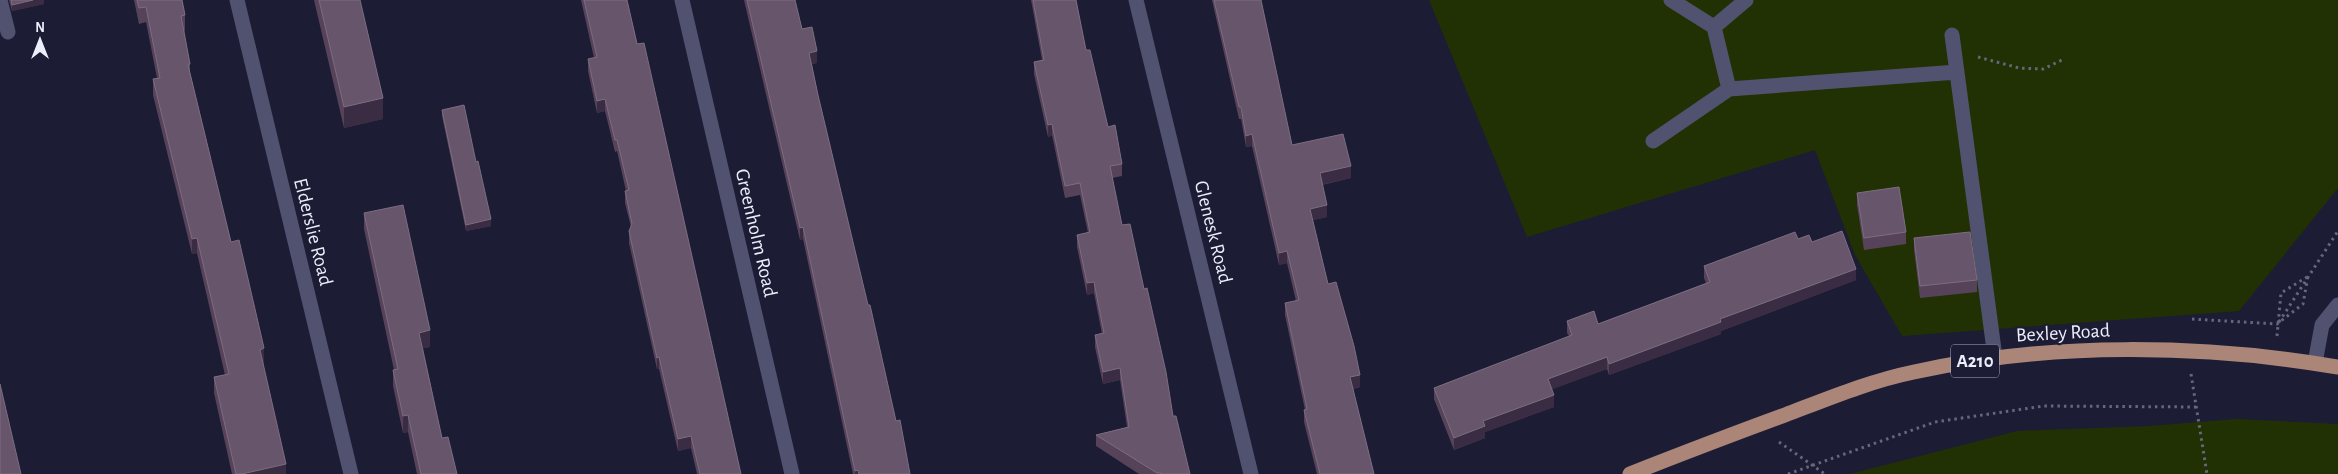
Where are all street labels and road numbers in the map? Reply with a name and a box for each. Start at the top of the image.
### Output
street label: Greenholm Road [732,167,780,299]
street label: Elderslie Road [290,176,336,288]
street label: Glenesk Road [1191,179,1235,285]
street label: Bexley Road [2015,321,2111,345]
road number: A210 [1951,344,1999,378]

